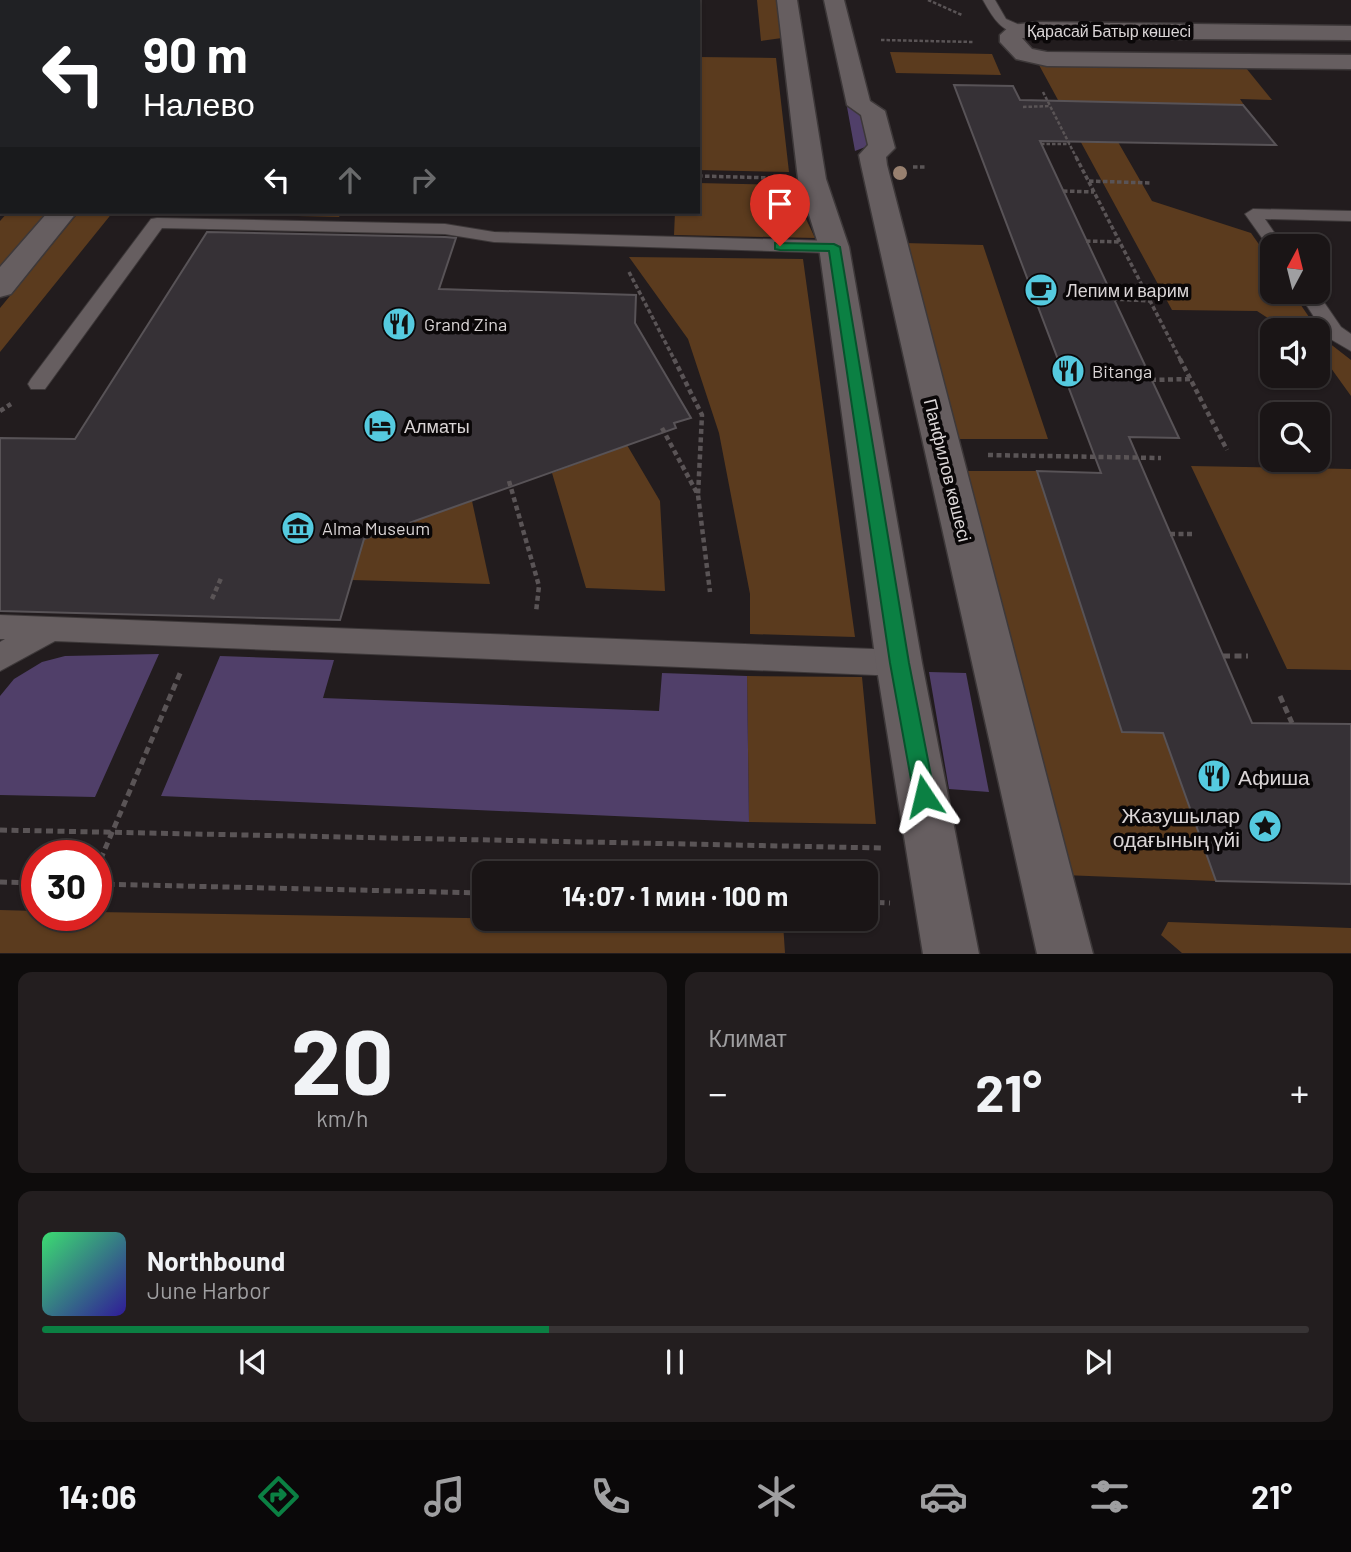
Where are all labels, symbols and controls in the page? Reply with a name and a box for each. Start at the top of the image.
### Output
street label: Қарасай Батыр көшесі [1027,21,1191,40]
text: 90 m [143,24,248,83]
icon: left [28,28,119,119]
text: Налево [143,84,255,122]
icon: left [258,161,296,199]
icon: ahead [331,161,369,199]
icon: right [404,161,442,199]
pin [750,174,810,246]
icon: arrive [761,185,799,223]
north arrow [1260,234,1330,304]
map controls [1260,234,1330,472]
cafe icon: Лепим и варим [1022,271,1060,309]
place label: Лепим и варим [1066,279,1189,301]
restaurant icon: Grand Zina [380,305,418,343]
place label: Grand Zina [424,313,507,335]
button: sound [1260,318,1330,388]
restaurant icon: Bitanga [1049,352,1087,390]
place label: Bitanga [1092,360,1152,382]
street label: Панфилов көшесі [920,396,976,544]
button: search [1260,402,1330,472]
hotel icon: Алматы [361,407,399,445]
place label: Алматы [404,415,470,437]
museum icon: Alma Museum [279,509,317,547]
place label: Alma Museum [322,517,430,539]
restaurant icon: Афиша [1195,757,1233,795]
position arrow [887,759,961,833]
place label: Афиша [1238,764,1310,789]
place label: Жазушылар одағының үйі [1113,802,1240,851]
place icon: Жазушылар одағының үйі [1246,807,1284,845]
speed limit sign: 30 [21,840,112,931]
text: 14:07 · 1 мин · 100 m [562,880,788,911]
text: 20 [291,1004,394,1113]
text: Климат [709,1024,787,1052]
text: 21° [975,1060,1042,1122]
text: − [709,1069,728,1115]
text: + [1290,1069,1309,1115]
text: km/h [316,1104,368,1132]
text: Northbound [147,1245,285,1276]
text: June Harbor [147,1276,270,1304]
icon: previous [234,1343,272,1381]
icon: pause [656,1343,694,1381]
icon: next [1079,1343,1117,1381]
icon: directions [254,1472,303,1521]
icon: music [420,1472,469,1521]
icon: phone [586,1472,635,1521]
icon: climate [752,1472,801,1521]
icon: car [919,1472,968,1521]
icon: filters [1085,1472,1134,1521]
text: 14:06 [59,1477,136,1515]
text: 21° [1251,1477,1292,1515]

